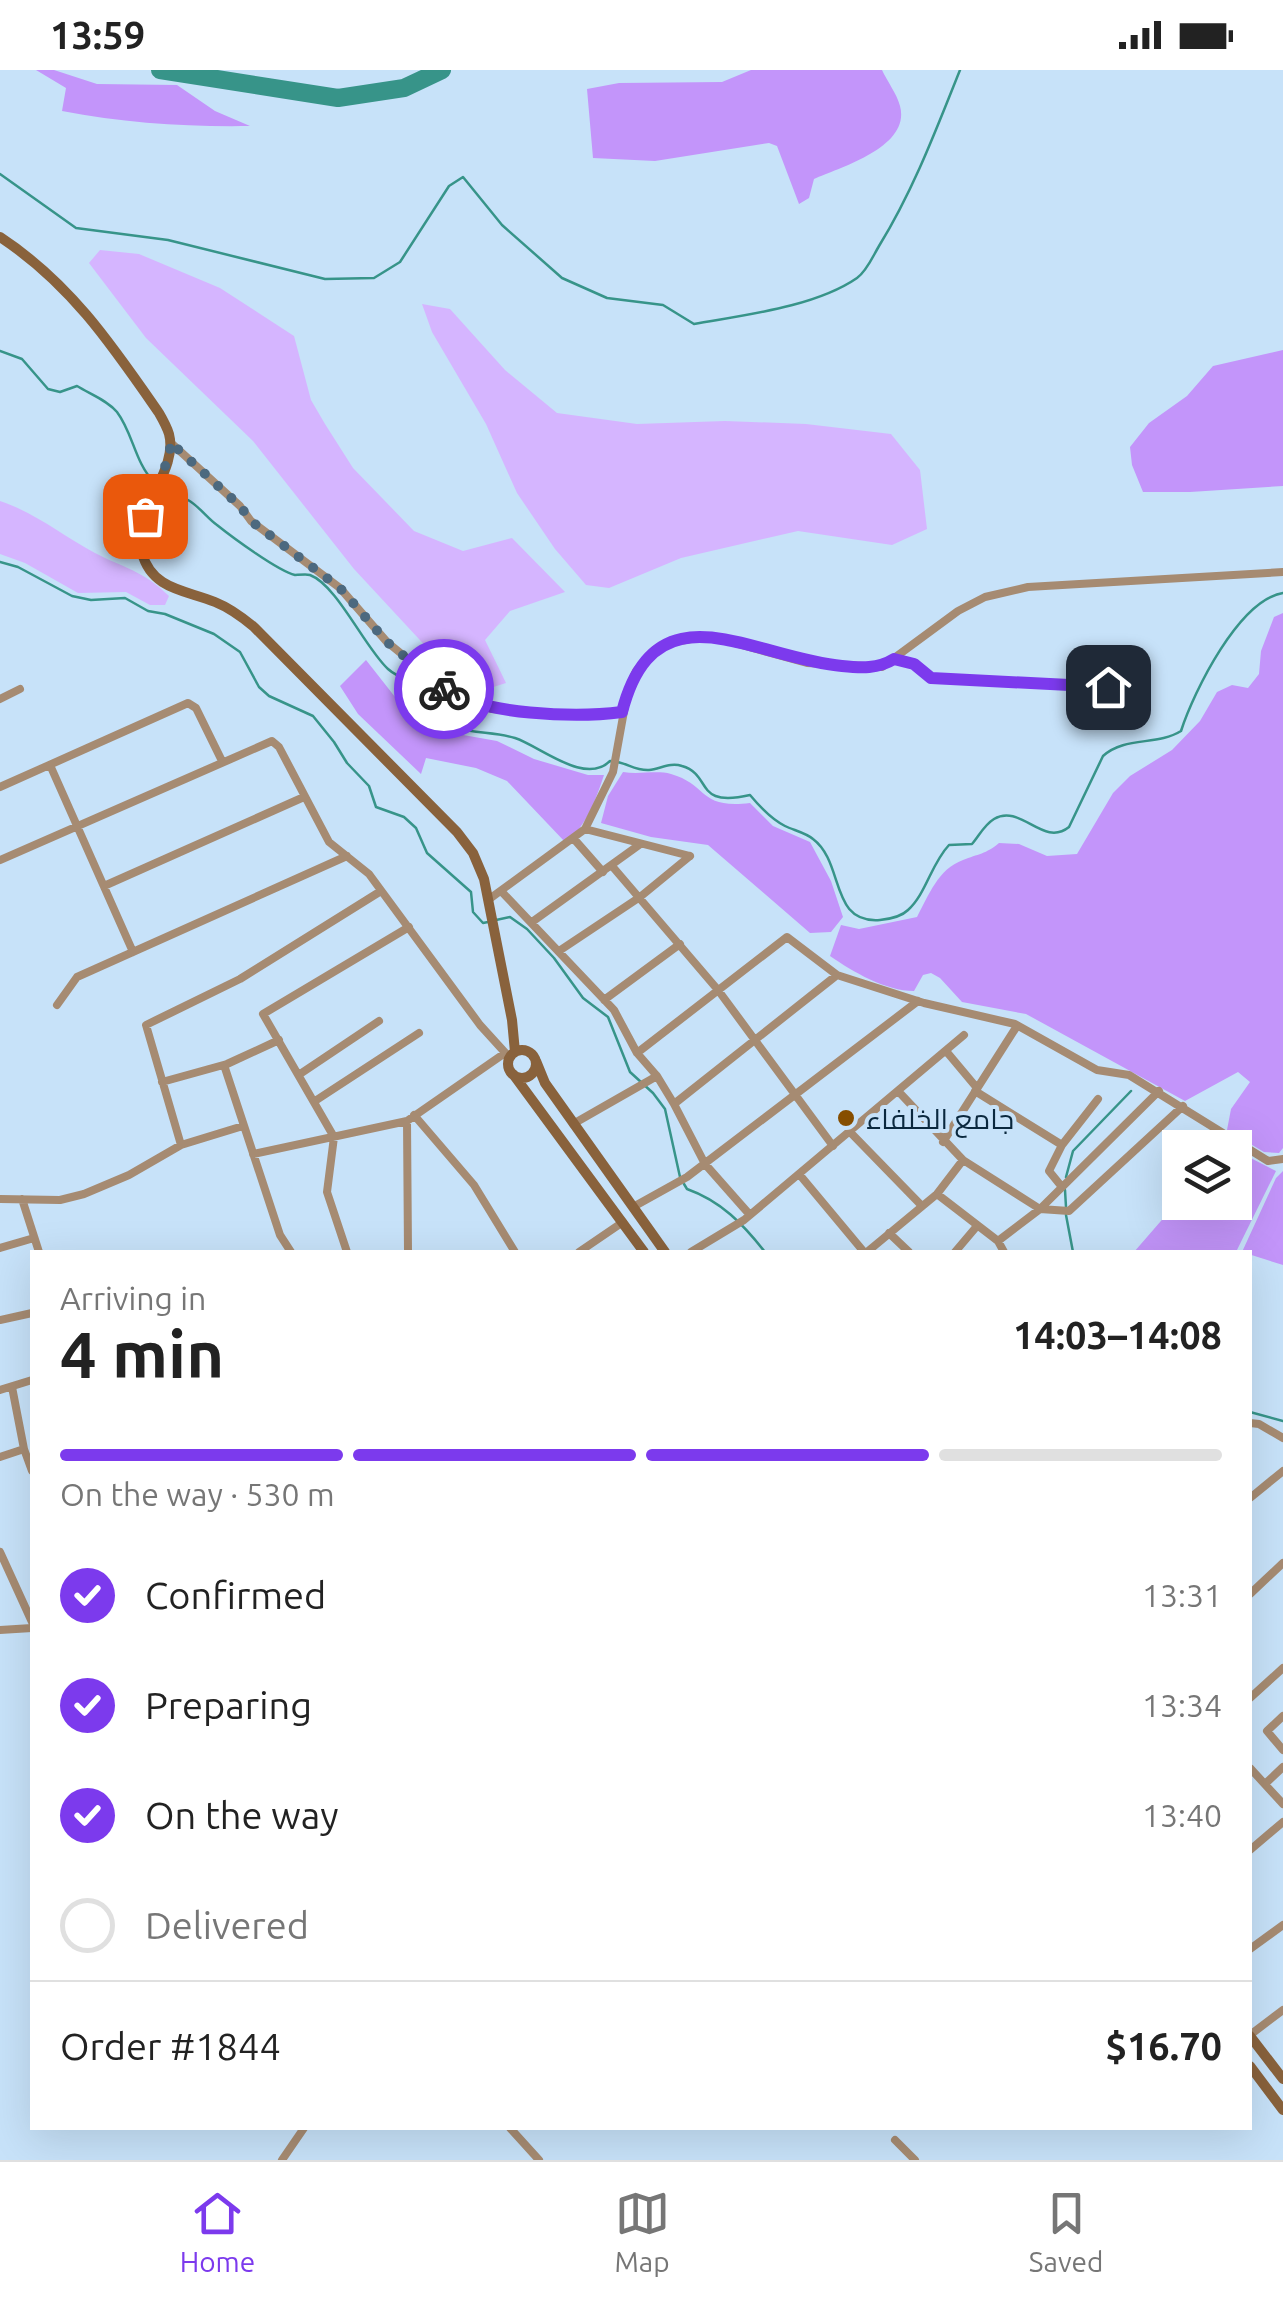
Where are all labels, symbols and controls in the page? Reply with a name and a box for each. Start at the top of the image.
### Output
text: 13:59 [50,14,145,56]
pin [103,474,188,559]
icon: bag [118,489,173,544]
courier [394,639,494,739]
pin [1066,645,1151,730]
icon: home [1081,660,1136,715]
icon: bike [417,662,472,717]
place label: جامع الخلفاء [866,1103,1014,1138]
marker: جامع الخلفاء [835,1107,857,1129]
map controls [1162,1130,1252,1220]
button: layers [1162,1130,1252,1220]
text: Arriving in [60,1280,206,1316]
text: 14:03–14:08 [1013,1314,1222,1356]
text: 4 min [60,1317,224,1390]
text: On the way · 530 m [60,1476,335,1512]
icon: check [60,1568,115,1623]
text: Confirmed [145,1574,326,1616]
text: 13:31 [1142,1577,1222,1613]
icon: check [60,1678,115,1733]
text: Preparing [145,1684,312,1726]
text: 13:34 [1142,1687,1222,1723]
icon: check [60,1788,115,1843]
text: On the way [145,1794,338,1836]
text: 13:40 [1142,1797,1222,1833]
text: Delivered [145,1904,309,1946]
text: Order #1844 [60,2025,281,2067]
text: $16.70 [1105,2025,1222,2067]
tab: Home [180,2186,255,2277]
tab: Map [614,2186,670,2277]
tab: Saved [1029,2186,1103,2277]

